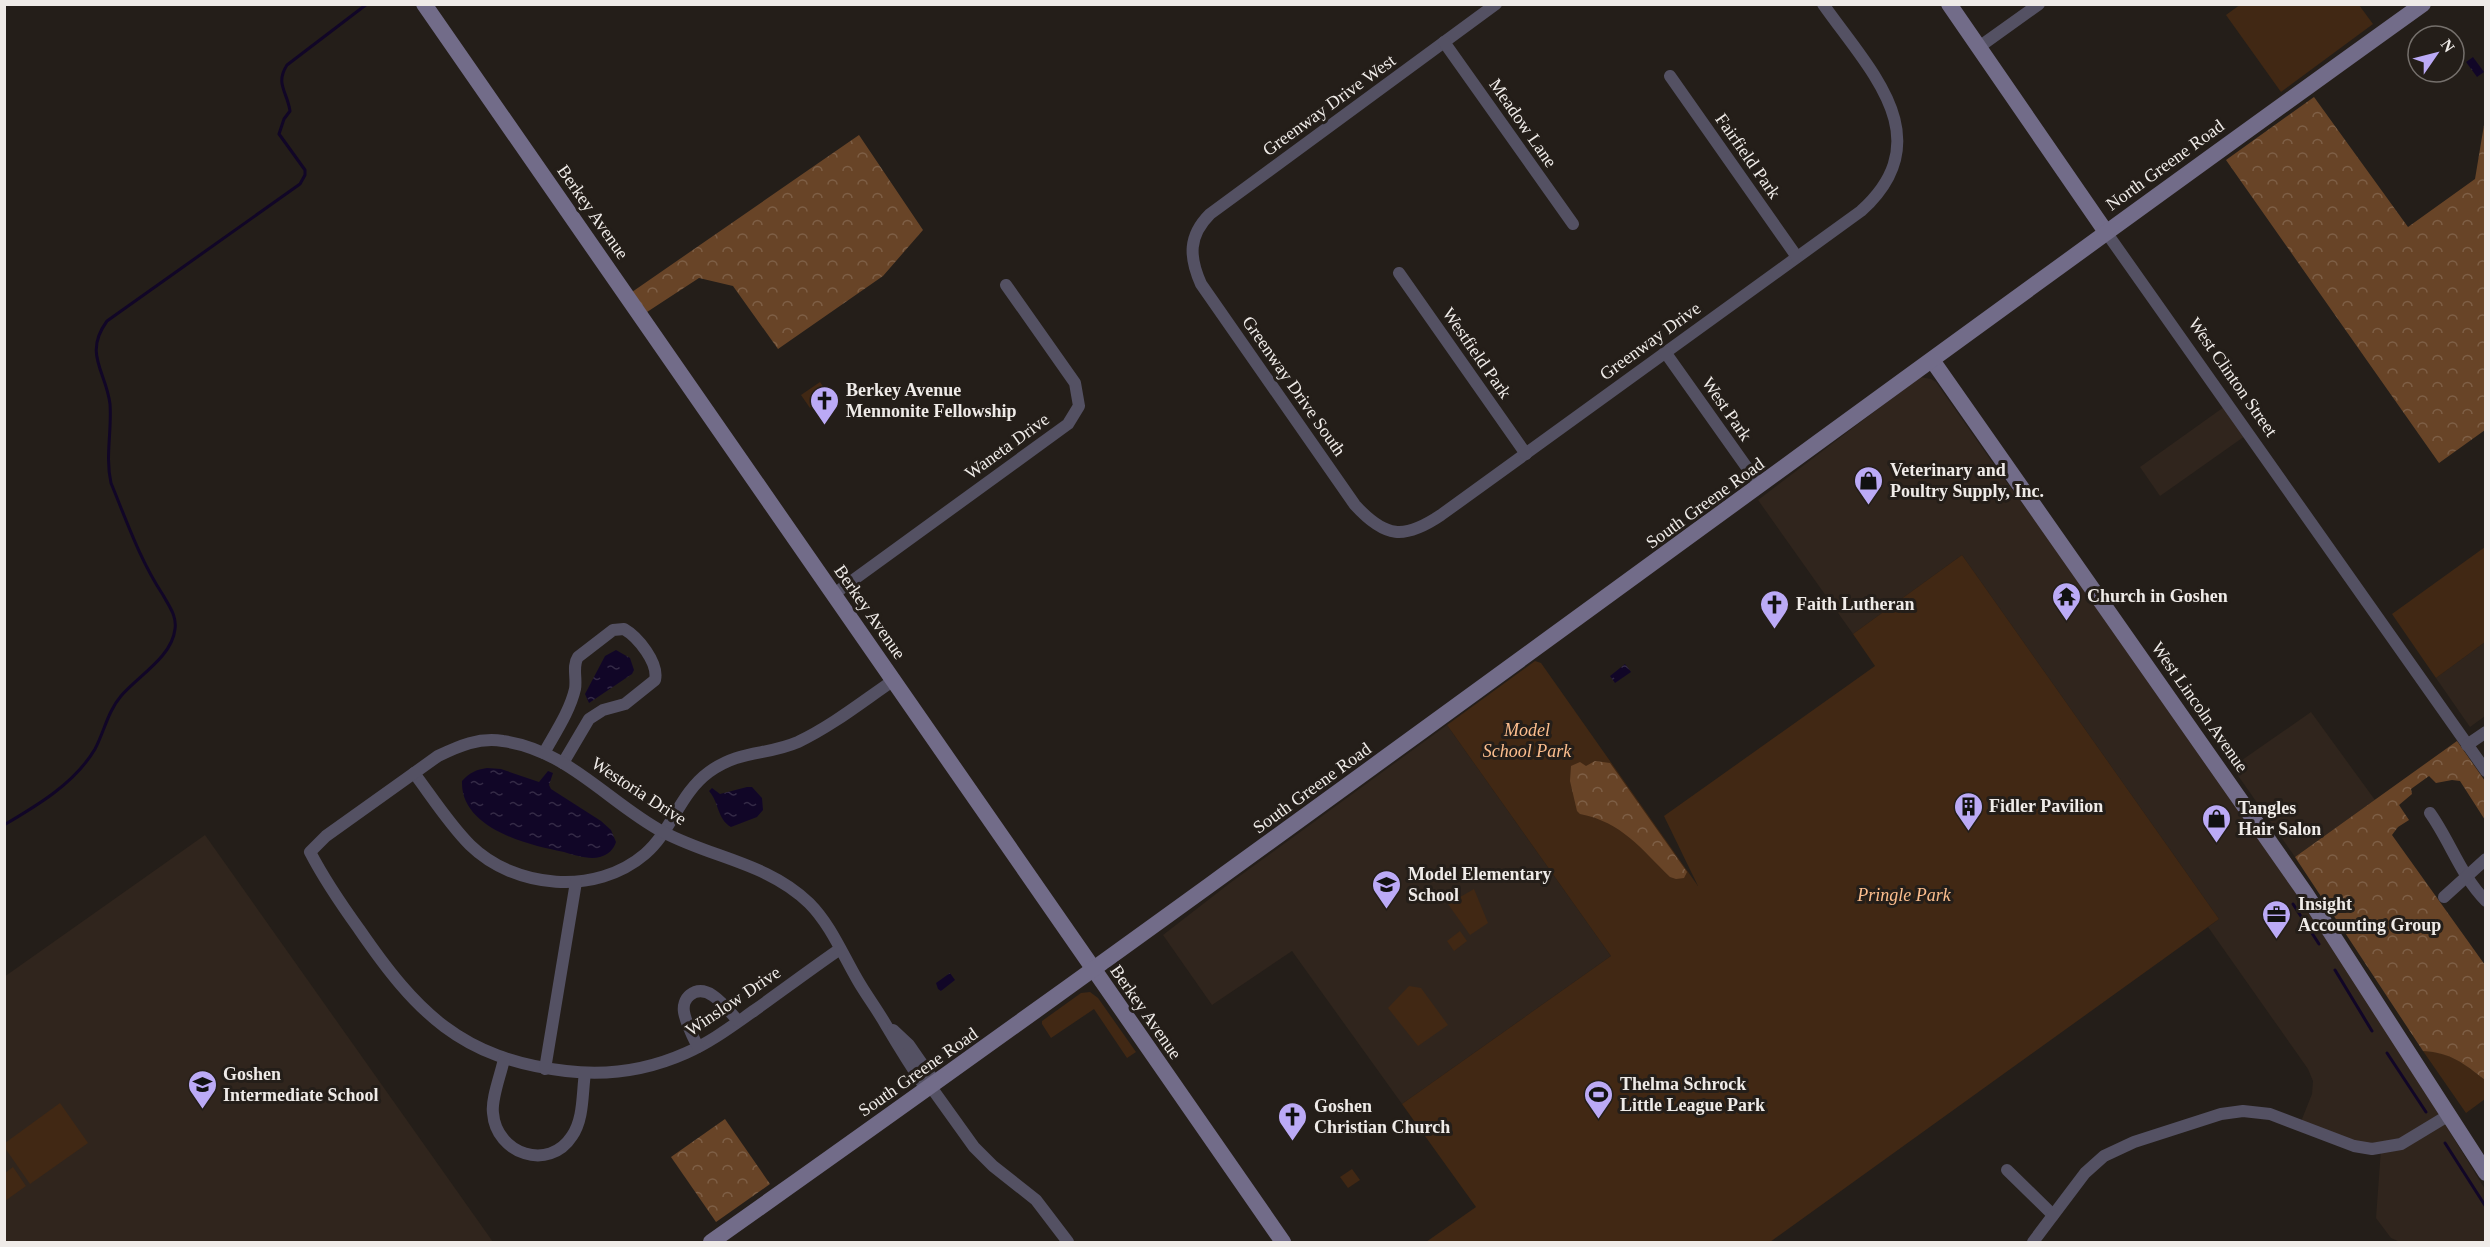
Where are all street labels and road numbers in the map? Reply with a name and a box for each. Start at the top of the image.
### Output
street label: Greenway Drive West [1259,50,1399,160]
street label: Meadow Lane [1485,75,1561,171]
street label: Fairfield Park [1711,110,1785,202]
street label: North Greene Road [2102,115,2228,215]
street label: Berkey Avenue [553,161,633,263]
street label: Greenway Drive [1596,298,1704,384]
street label: Westfield Park [1438,304,1516,402]
street label: Greenway Drive South [1238,312,1350,460]
street label: West Clinton Street [2185,314,2281,440]
street label: West Park [1698,373,1756,445]
street label: Waneta Drive [961,409,1053,483]
street label: South Greene Road [1642,453,1768,553]
street label: Berkey Avenue [830,561,910,663]
street label: West Lincoln Avenue [2148,638,2252,776]
street label: South Greene Road [1249,738,1375,838]
street label: Westoria Drive [588,753,690,829]
street label: Berkey Avenue [1106,961,1186,1063]
street label: Winslow Drive [682,962,784,1040]
street label: South Greene Road [855,1023,981,1121]

